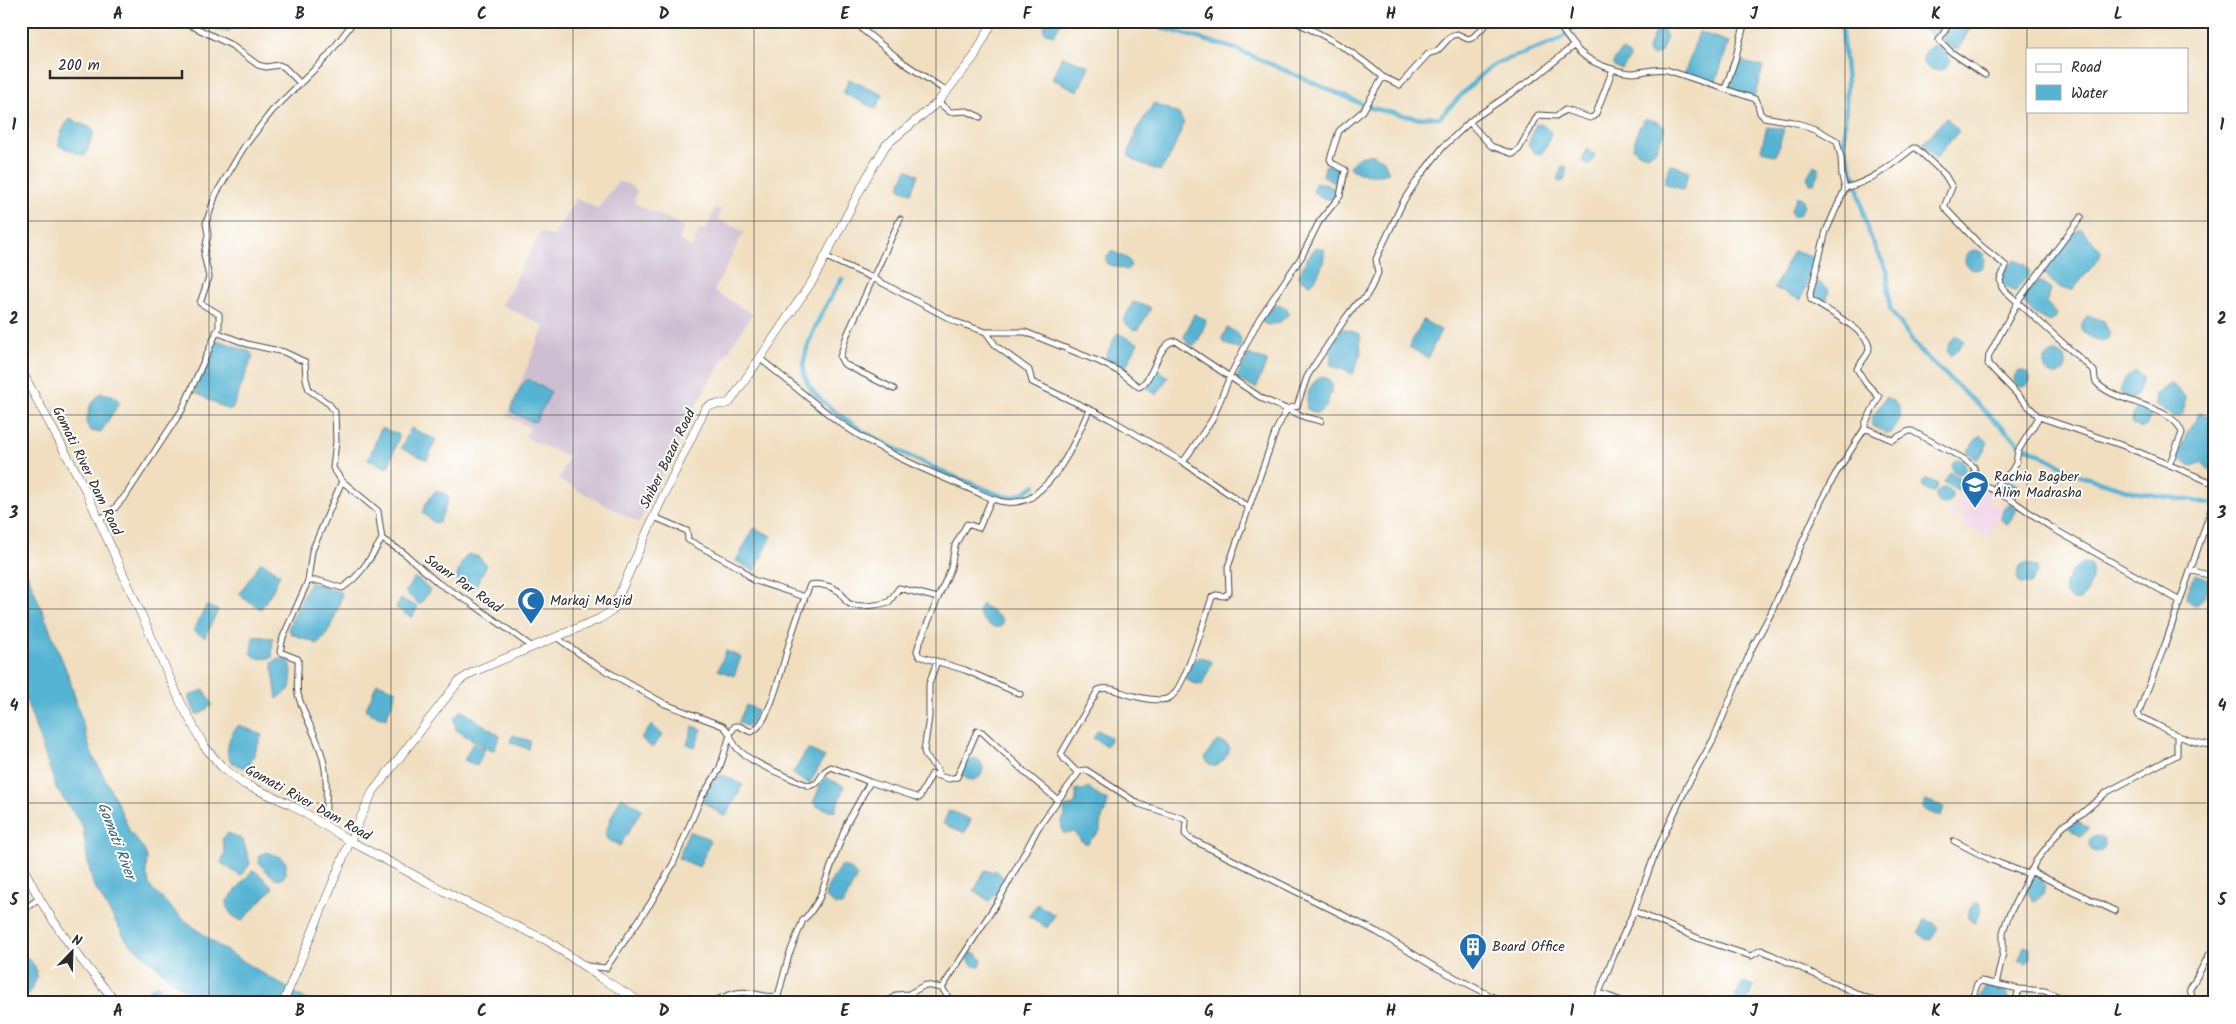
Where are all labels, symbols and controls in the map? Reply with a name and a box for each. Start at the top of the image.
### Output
text: A [113,2,123,27]
text: B [295,2,305,27]
text: C [477,2,487,27]
text: D [659,2,670,27]
text: E [841,2,851,27]
text: F [1023,2,1033,27]
text: G [1204,2,1214,27]
text: H [1386,2,1396,27]
text: I [1570,2,1575,27]
text: J [1750,2,1759,27]
text: K [1931,2,1941,27]
text: L [2114,2,2122,27]
scale bar [50,48,182,80]
legend [2026,48,2188,112]
text: 200 m [58,54,100,78]
text: Road [2071,56,2102,80]
text: Water [2071,82,2108,106]
text: 1 [12,113,17,138]
text: 1 [2220,113,2225,138]
text: 2 [9,307,19,332]
text: 2 [2217,307,2227,332]
street label: Gomati River Dam Road [46,403,128,540]
street label: Shiber Bazar Road [634,404,702,513]
place label: Rachia Bagber Alim Madrasha [1994,466,2082,504]
school or university icon: Rachia Bagber Alim Madrasha [1960,470,1990,509]
text: 3 [9,501,19,526]
text: 3 [2217,501,2227,526]
street label: Soanr Par Road [420,549,507,620]
mosque icon: Markaj Masjid [516,586,546,625]
place label: Markaj Masjid [550,590,633,612]
text: 4 [10,694,19,719]
text: 4 [2218,694,2227,719]
street label: Gomati River Dam Road [241,759,376,847]
water label: Gomati River [90,799,143,886]
text: 5 [9,888,20,913]
text: 5 [2217,888,2228,913]
north arrow [48,926,98,976]
text: N [68,929,85,953]
building icon: Board Office [1458,932,1488,971]
place label: Board Office [1492,936,1566,958]
text: A [113,999,123,1024]
text: B [295,999,305,1024]
text: C [477,999,487,1024]
text: D [659,999,670,1024]
text: E [841,999,851,1024]
text: F [1023,999,1033,1024]
text: G [1204,999,1214,1024]
text: H [1386,999,1396,1024]
text: I [1570,999,1575,1024]
text: J [1750,999,1759,1024]
text: K [1931,999,1941,1024]
text: L [2114,999,2122,1024]

